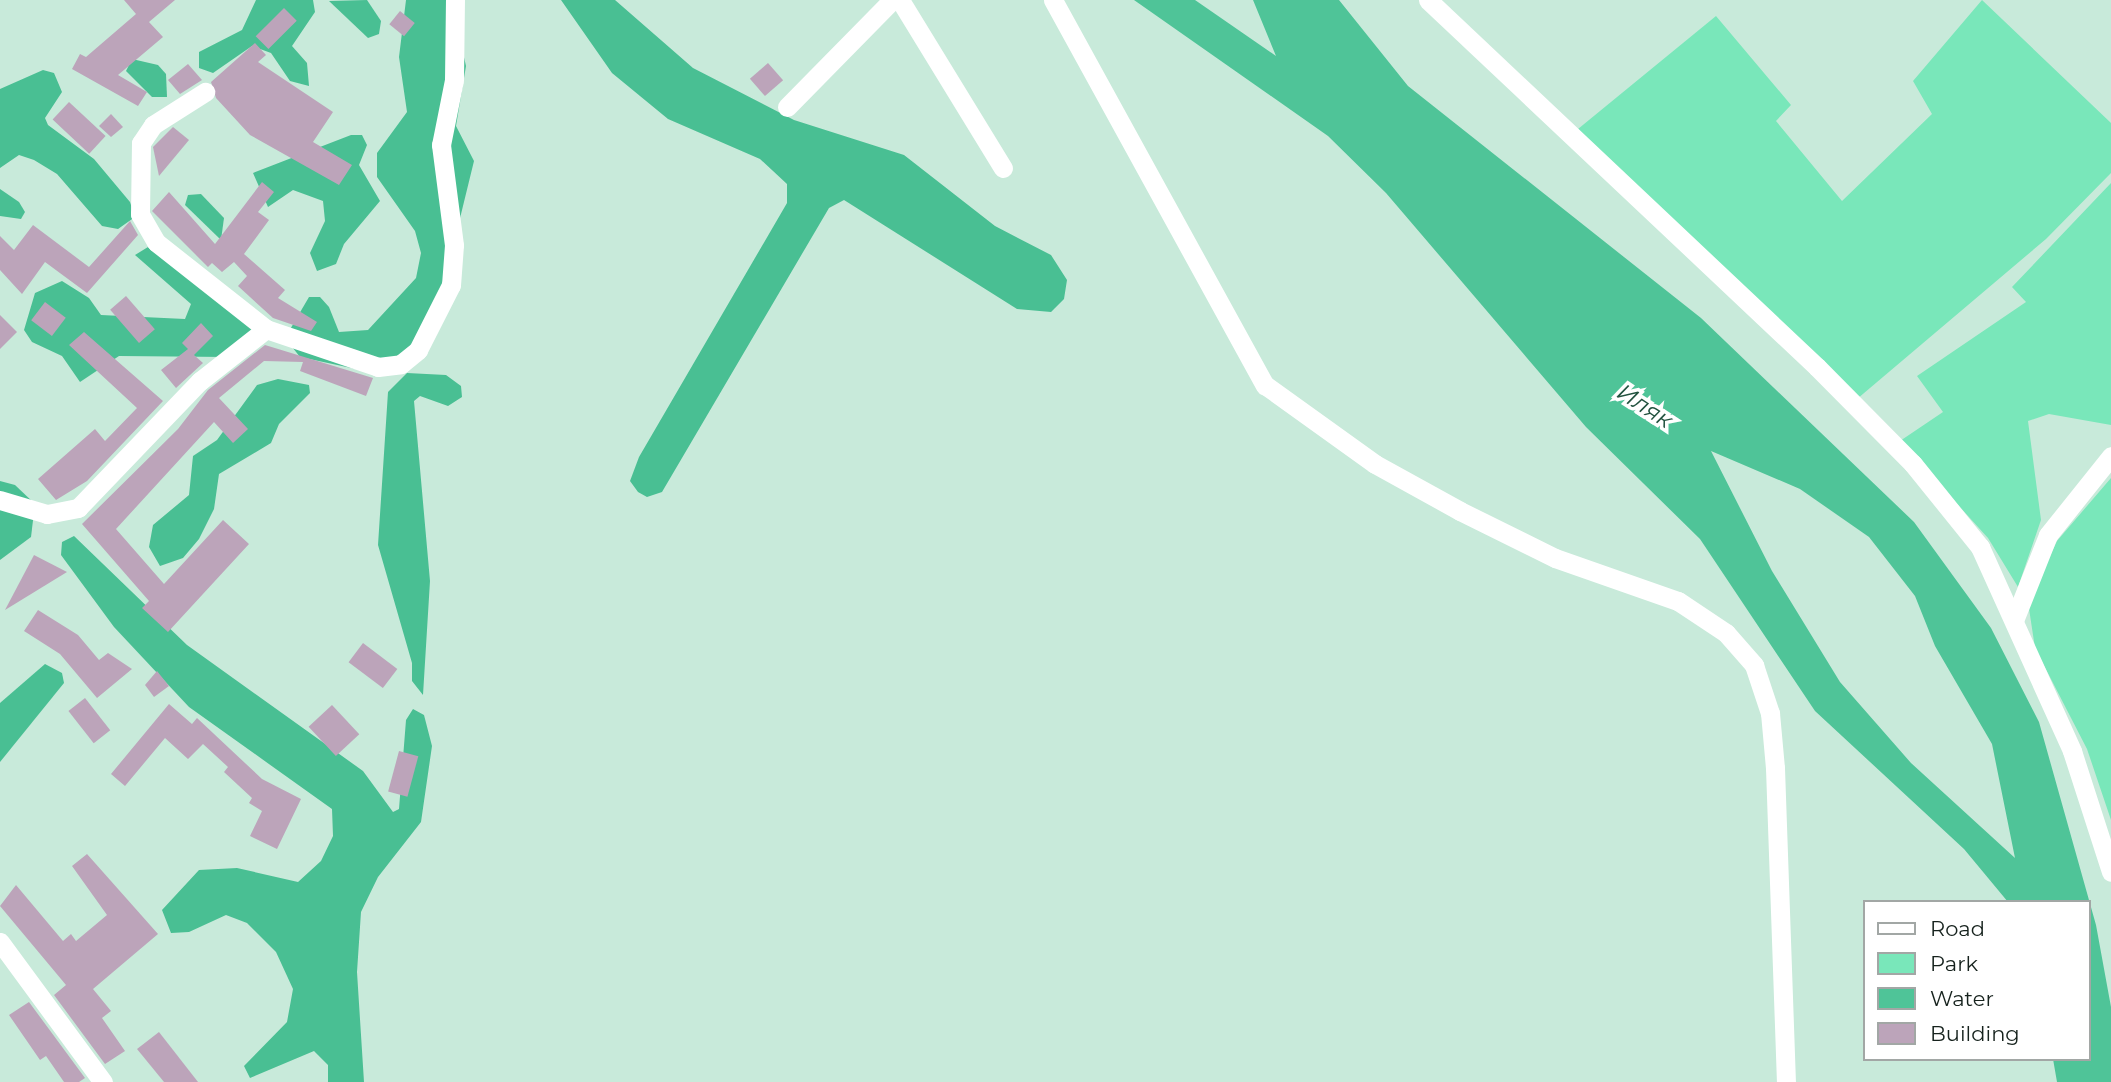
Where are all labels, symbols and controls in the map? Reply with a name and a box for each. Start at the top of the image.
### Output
water label: Иляк [1612,378,1678,434]
legend [1862,900,2090,1061]
text: Road [1930,916,1985,941]
text: Park [1930,951,1978,976]
text: Water [1930,986,1994,1011]
text: Building [1930,1021,2020,1046]

